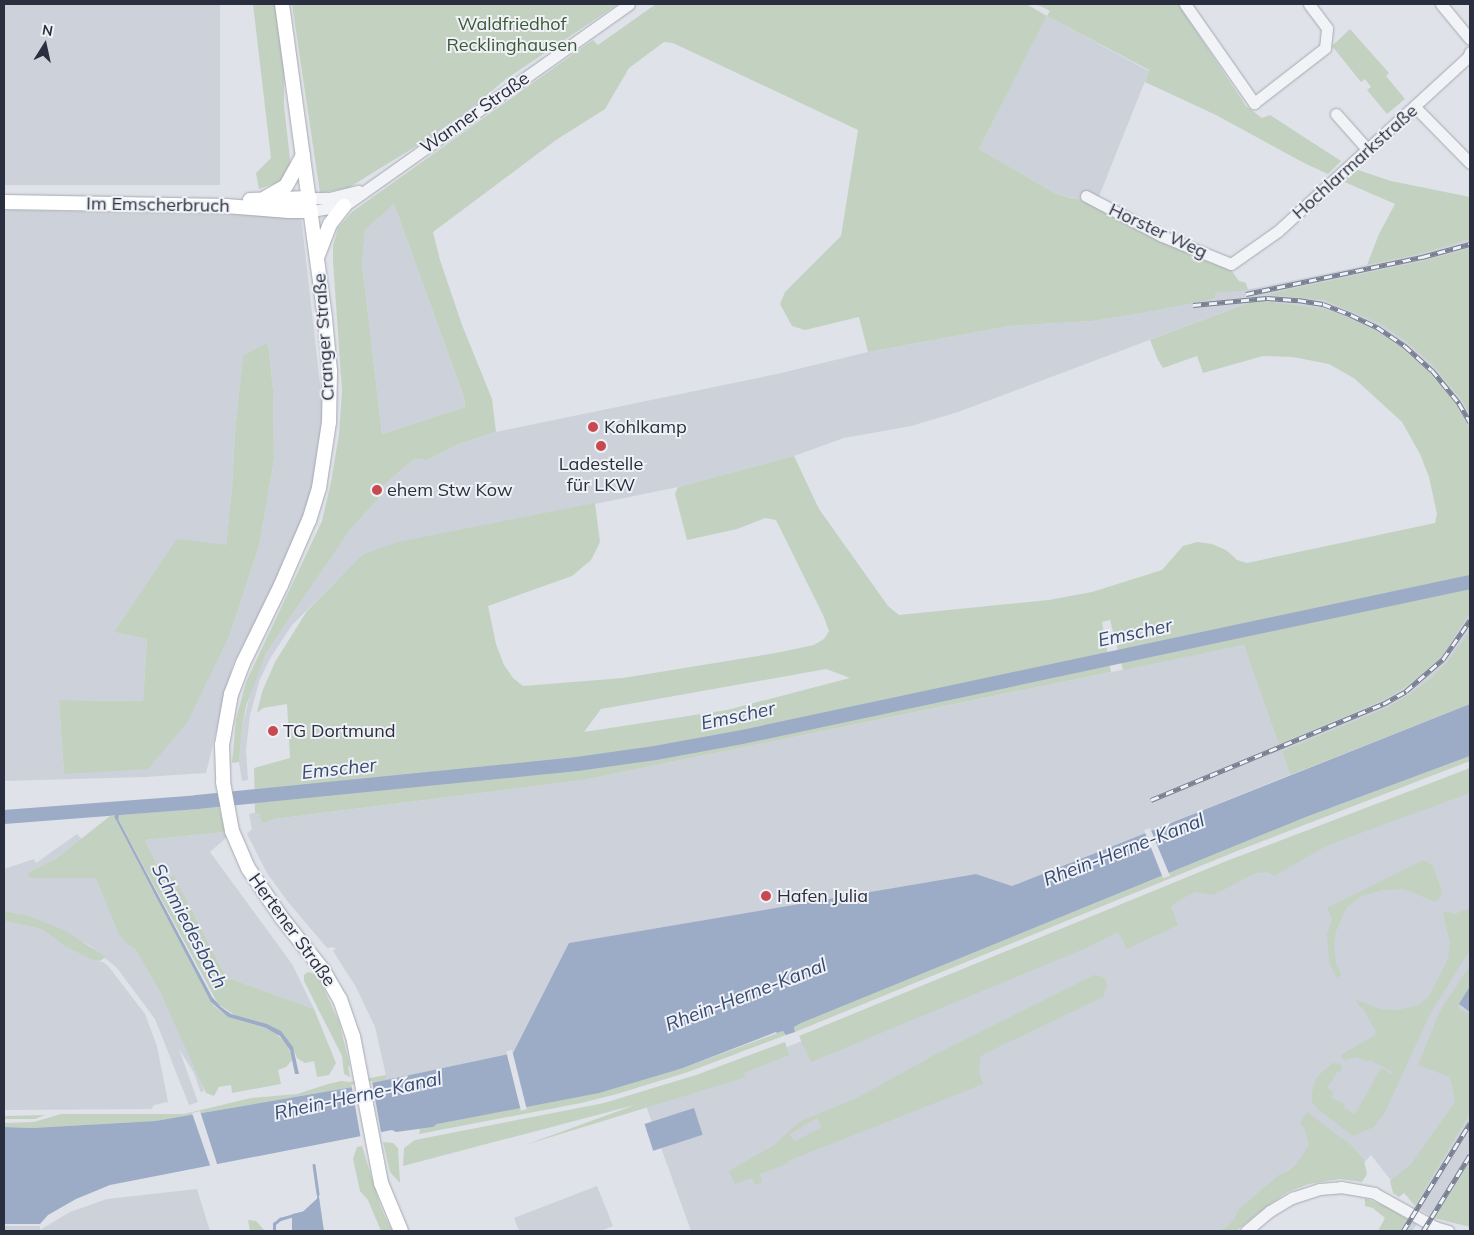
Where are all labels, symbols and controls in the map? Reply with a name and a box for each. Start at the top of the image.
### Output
park label: Waldfriedhof Recklinghausen [446,14,578,56]
north arrow [20,20,70,70]
text: N [41,20,54,40]
street label: Wanner Straße [416,67,534,159]
street label: Hochlarmarkstraße [1288,100,1422,224]
street label: Im Emscherbruch [86,193,230,217]
street label: Horster Weg [1105,199,1211,263]
street label: Cranger Straße [309,272,339,402]
place label: Kohlkamp [604,416,687,438]
marker: Kohlkamp [586,420,600,434]
marker: Ladestelle für LKW [595,440,607,452]
place label: Ladestelle für LKW [559,454,643,496]
place label: ehem Stw Kow [387,479,513,501]
marker: ehem Stw Kow [371,484,383,496]
water label: Emscher [1096,614,1174,652]
water label: Emscher [699,697,777,735]
place label: TG Dortmund [283,720,396,742]
marker: TG Dortmund [267,725,279,737]
water label: Emscher [300,754,378,784]
water label: Rhein-Herne-Kanal [1040,809,1208,891]
water label: Schmiedesbach [146,860,232,992]
street label: Hertener Straße [244,869,340,991]
place label: Hafen Julia [777,885,868,907]
marker: Hafen Julia [759,889,773,903]
water label: Rhein-Herne-Kanal [662,954,830,1036]
water label: Rhein-Herne-Kanal [272,1067,444,1125]

